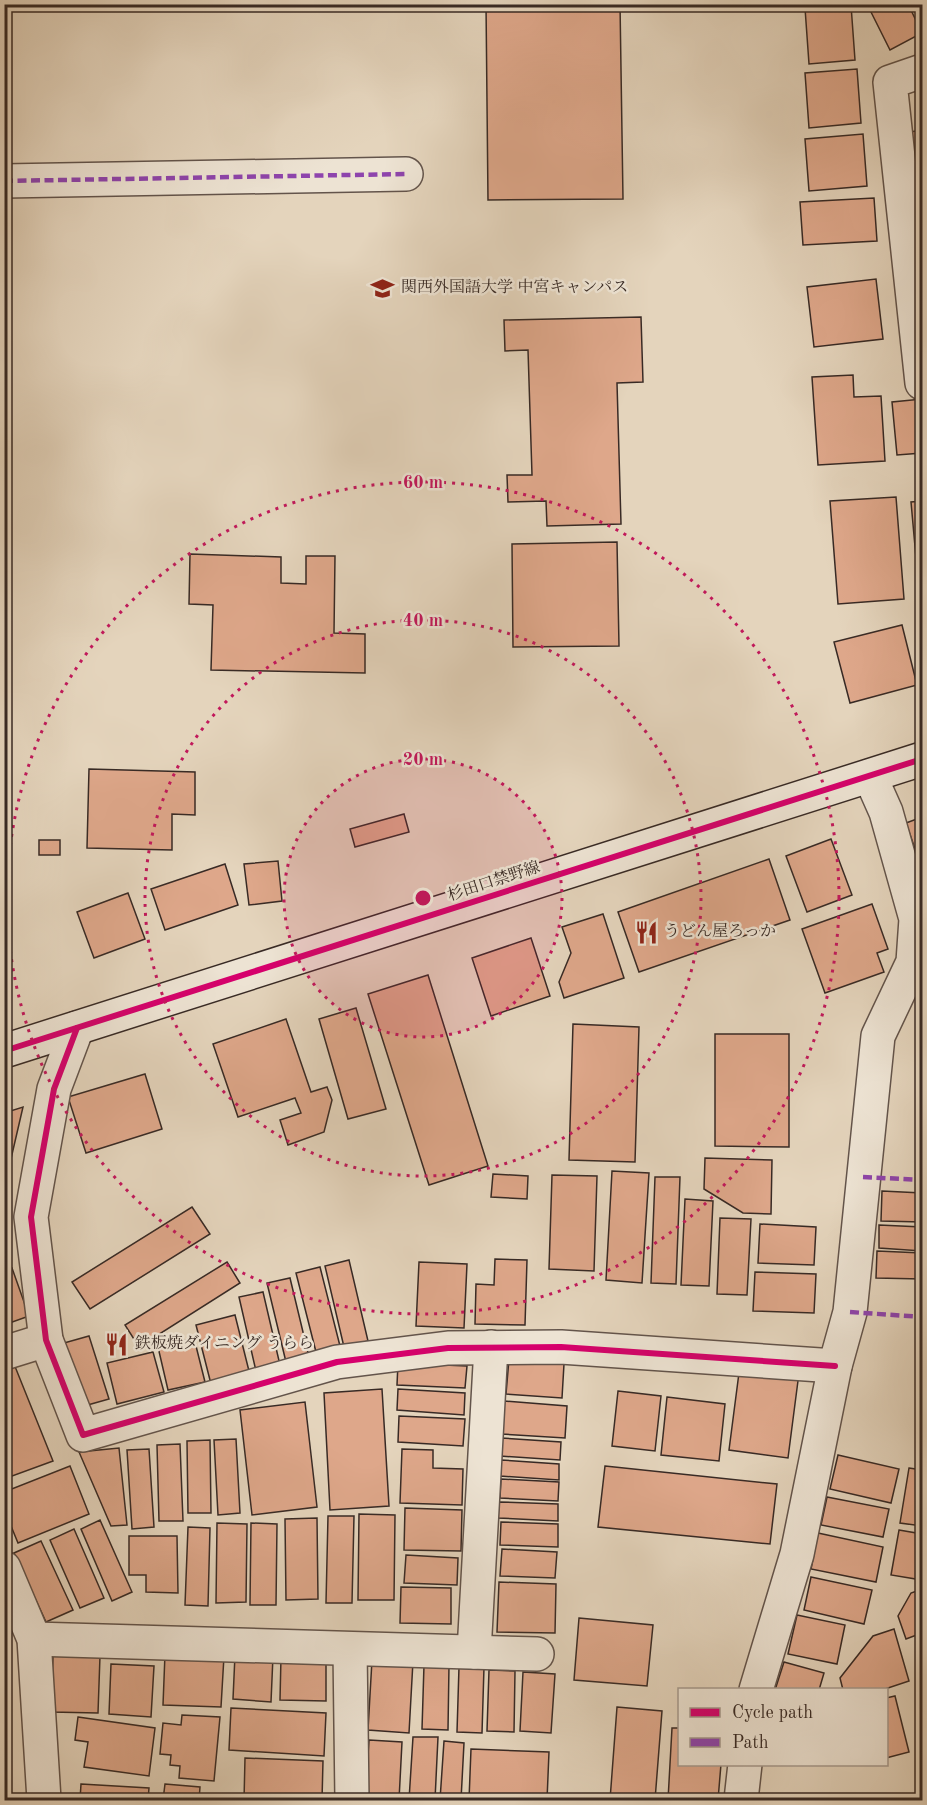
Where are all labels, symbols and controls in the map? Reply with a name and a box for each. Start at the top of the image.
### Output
school or university icon: 関西外国語大学 中宮キャンパス [370,275,396,301]
place label: 関西外国語大学 中宮キャンパス [401,278,628,296]
text: 60 m [403,474,443,492]
text: 40 m [403,612,443,630]
text: 20 m [403,751,443,769]
street label: 杉田口禁野線 [445,858,542,904]
centre of rings [413,888,433,908]
restaurant icon: うどん屋ろっか [633,919,659,945]
place label: うどん屋ろっか [664,922,776,940]
restaurant icon: 鉄板焼ダイニング うらら [104,1331,130,1357]
place label: 鉄板焼ダイニング うらら [134,1334,314,1352]
legend [678,1688,888,1766]
text: Cycle path [732,1704,813,1722]
text: Path [732,1734,769,1752]

